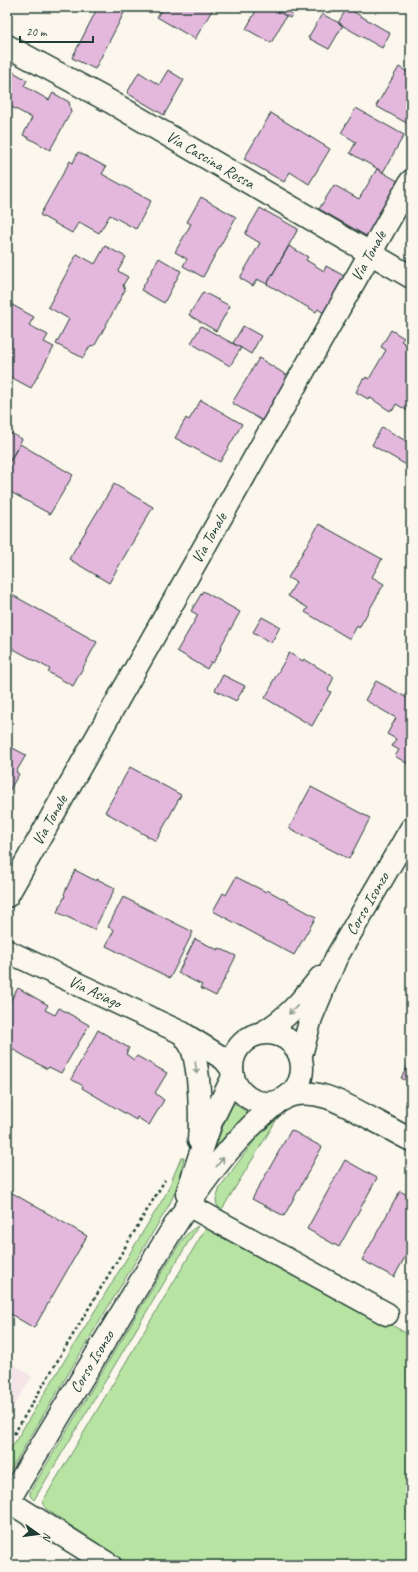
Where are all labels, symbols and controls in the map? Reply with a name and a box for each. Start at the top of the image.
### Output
scale bar [20,18,93,44]
text: 20 m [26,24,48,40]
street label: Via Cascina Rossa [162,126,259,194]
street label: Via Tonale [346,226,392,285]
street label: Via Tonale [187,508,232,567]
street label: Via Tonale [28,790,73,849]
street label: Corso Isonzo [341,868,394,939]
street label: Via Asiago [65,971,126,1014]
one-way arrow [288,1005,298,1014]
one-way arrow [192,1061,200,1074]
one-way arrow [216,1157,224,1168]
street label: Corso Isonzo [66,1326,119,1397]
north arrow [18,1514,58,1554]
text: N [40,1531,55,1544]

